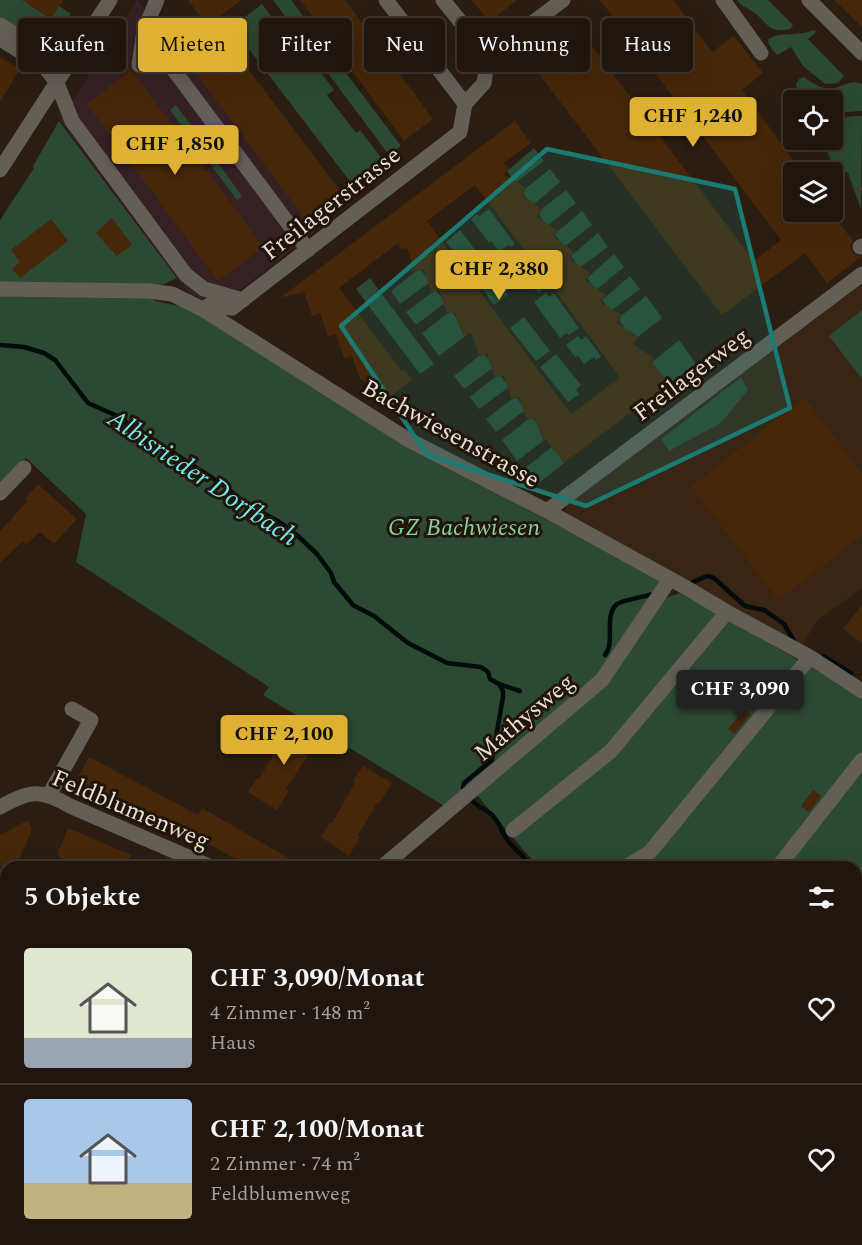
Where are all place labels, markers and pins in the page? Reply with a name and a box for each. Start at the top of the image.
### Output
pin: CHF 1,240 [624,97,762,148]
pin: CHF 1,850 [106,125,244,176]
pin: CHF 2,380 [430,250,568,301]
pin: CHF 3,090 [671,670,809,721]
pin: CHF 2,100 [215,715,353,766]

